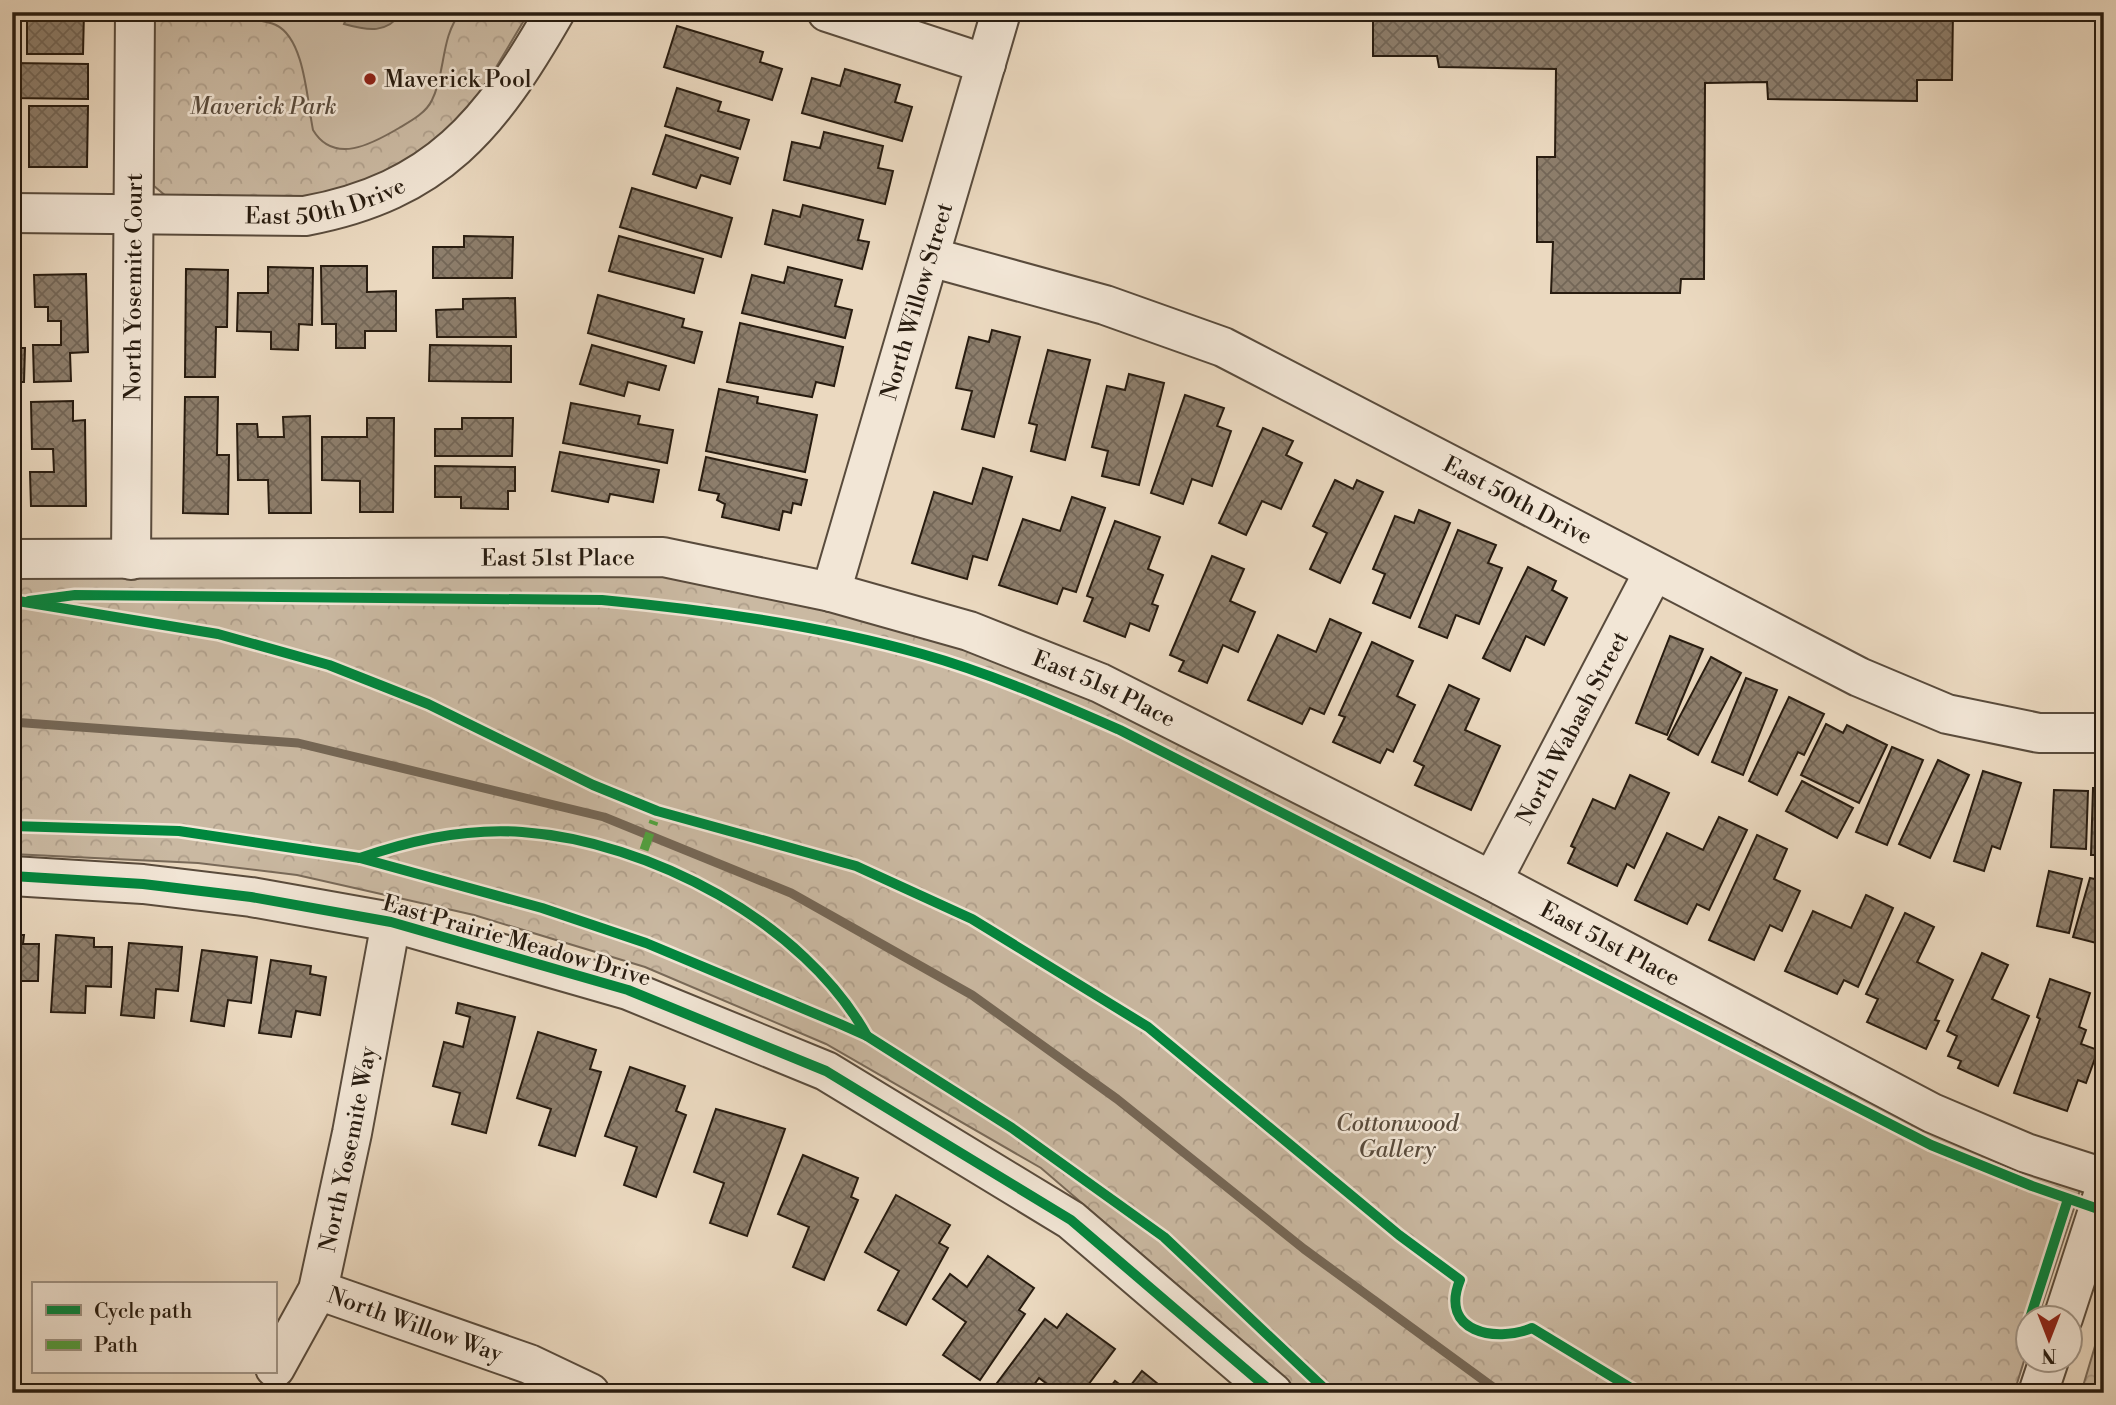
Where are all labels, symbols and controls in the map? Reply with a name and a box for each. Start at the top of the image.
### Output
place label: Maverick Pool [384,66,532,94]
marker: Maverick Pool [362,71,378,87]
park label: Maverick Park [190,93,336,121]
street label: East 50th Drive [245,172,410,231]
street label: North Yosemite Court [119,173,149,401]
street label: North Willow Street [875,200,959,403]
street label: East 50th Drive [1438,451,1597,551]
street label: East 51st Place [481,544,635,573]
street label: North Wabash Street [1511,627,1635,830]
street label: East 51st Place [1029,645,1180,734]
street label: East Prairie Meadow Drive [379,889,654,993]
street label: East 51st Place [1535,896,1685,993]
street label: North Yosemite Way [314,1043,383,1255]
park label: Cottonwood Gallery [1336,1110,1459,1164]
street label: North Willow Way [324,1281,507,1369]
legend [32,1282,276,1374]
text: Cycle path [94,1299,193,1325]
north arrow [2014,1304,2084,1374]
text: Path [94,1333,139,1359]
text: N [2041,1343,2057,1367]

